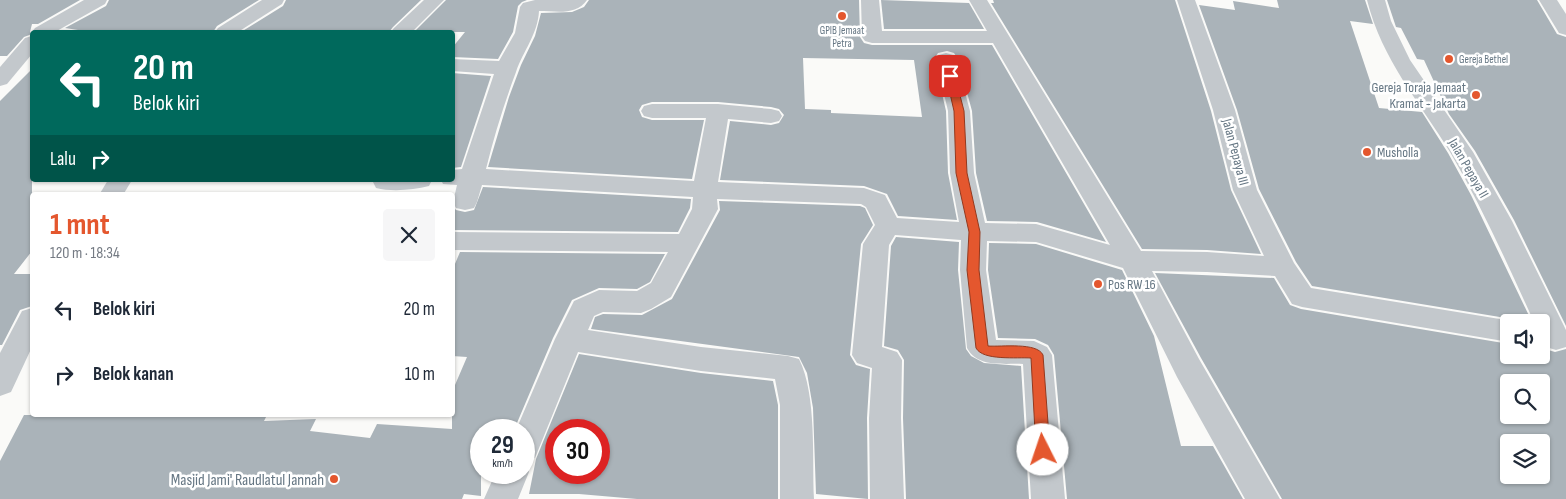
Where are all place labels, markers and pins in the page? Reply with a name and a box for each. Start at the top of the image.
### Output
marker: GPIB Jemaat Petra [836,10,848,22]
place label: GPIB Jemaat Petra [820,24,865,50]
marker: Gereja Bethel [1443,53,1455,65]
place label: Gereja Bethel [1459,53,1508,66]
pin [929,55,971,97]
place label: Gereja Toraja Jemaat Kramat - Jakarta [1371,79,1466,112]
marker: Gereja Toraja Jemaat Kramat - Jakarta [1470,89,1482,101]
place label: Musholla [1377,144,1419,161]
marker: Musholla [1361,146,1373,158]
place label: Pos RW 16 [1108,276,1156,293]
marker: Pos RW 16 [1092,278,1104,290]
place label: Masjid Jami' Raudlatul Jannah [171,471,324,490]
marker: Masjid Jami' Raudlatul Jannah [328,473,340,485]

